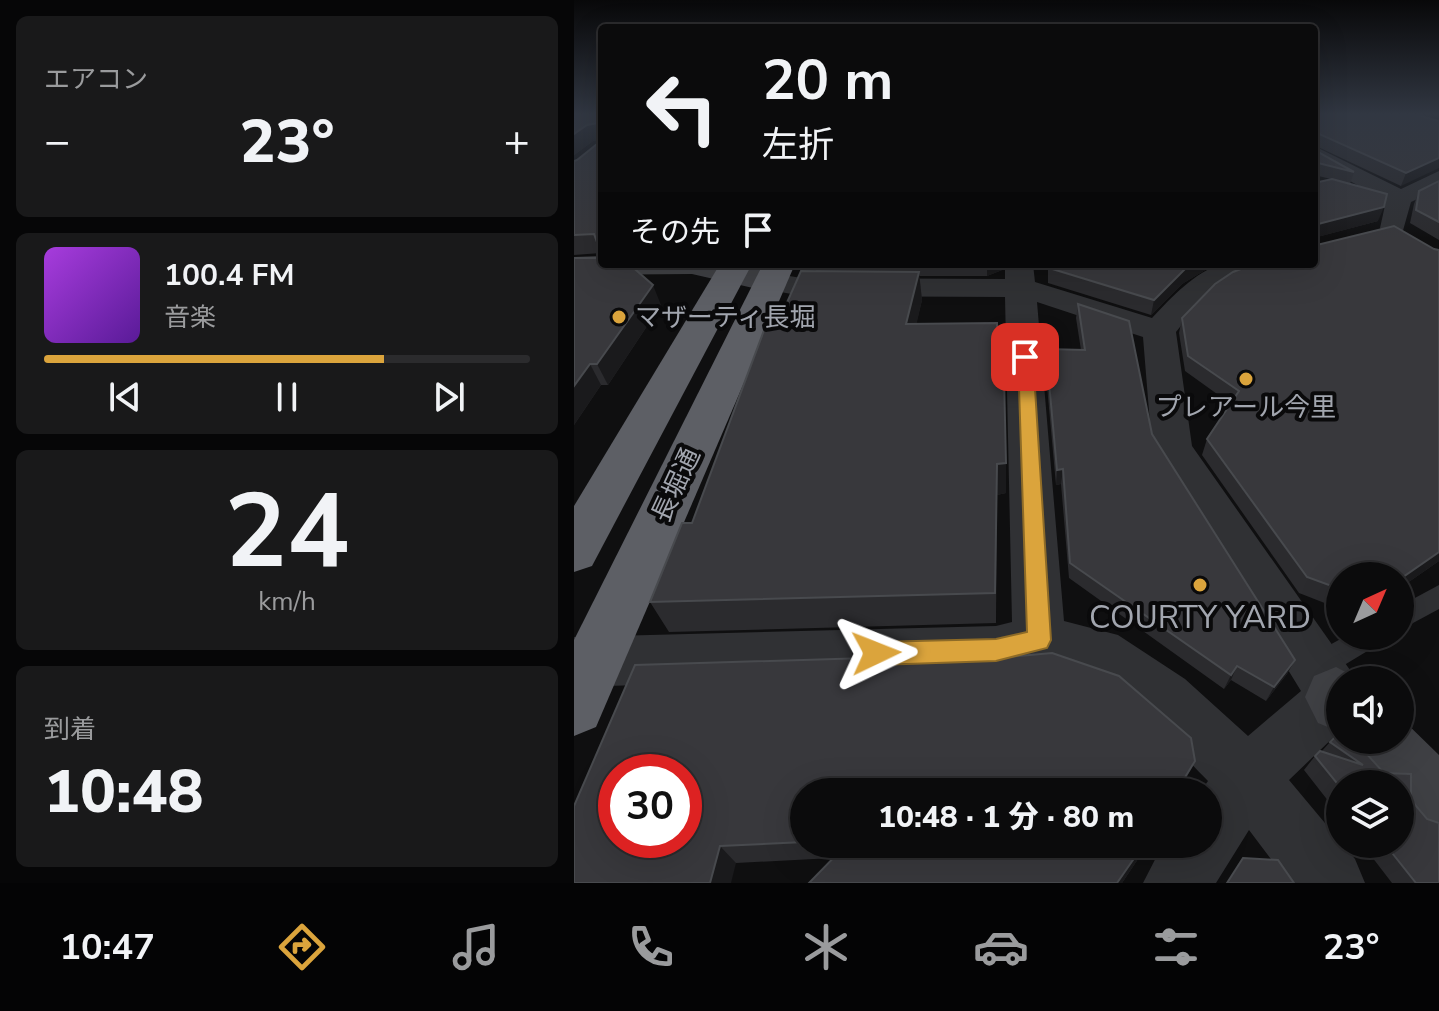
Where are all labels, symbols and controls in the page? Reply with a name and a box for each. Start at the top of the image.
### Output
text: 20 m [762,42,893,119]
icon: left [630,56,734,160]
text: エアコン [44,62,148,97]
text: 23° [239,101,335,183]
text: − [44,112,70,172]
text: + [504,112,530,172]
text: 左折 [762,121,834,170]
icon: arrive [736,208,780,252]
text: その先 [630,212,720,253]
text: 100.4 FM [164,255,294,296]
text: 音楽 [164,300,216,335]
place label: マザーティ長堀 [635,300,815,335]
marker: マザーティ長堀 [610,308,628,326]
pin [991,323,1059,391]
icon: arrive [1003,335,1047,379]
marker: プレアール今里 [1237,370,1255,388]
icon: previous [103,375,147,419]
icon: pause [265,375,309,419]
icon: next [427,375,471,419]
place label: プレアール今里 [1156,390,1336,425]
street label: 長堀通 [644,442,708,528]
text: 24 [225,461,349,603]
north arrow [1326,562,1414,650]
map controls [1326,562,1414,858]
marker: COURTY YARD [1191,576,1209,594]
text: km/h [258,584,316,619]
place label: COURTY YARD [1089,596,1311,639]
position arrow [834,611,918,695]
button: sound [1326,666,1414,754]
text: 到着 [44,712,96,747]
text: 10:48 [44,751,204,833]
speed limit sign: 30 [598,754,702,858]
button: layers [1326,770,1414,858]
text: 10:48 · 1 分 · 80 m [878,797,1134,838]
icon: directions [274,919,330,975]
icon: music [448,919,504,975]
icon: phone [623,919,679,975]
icon: climate [798,919,854,975]
icon: car [973,919,1029,975]
icon: filters [1148,919,1204,975]
text: 10:47 [59,923,155,972]
text: 23° [1323,923,1380,972]

